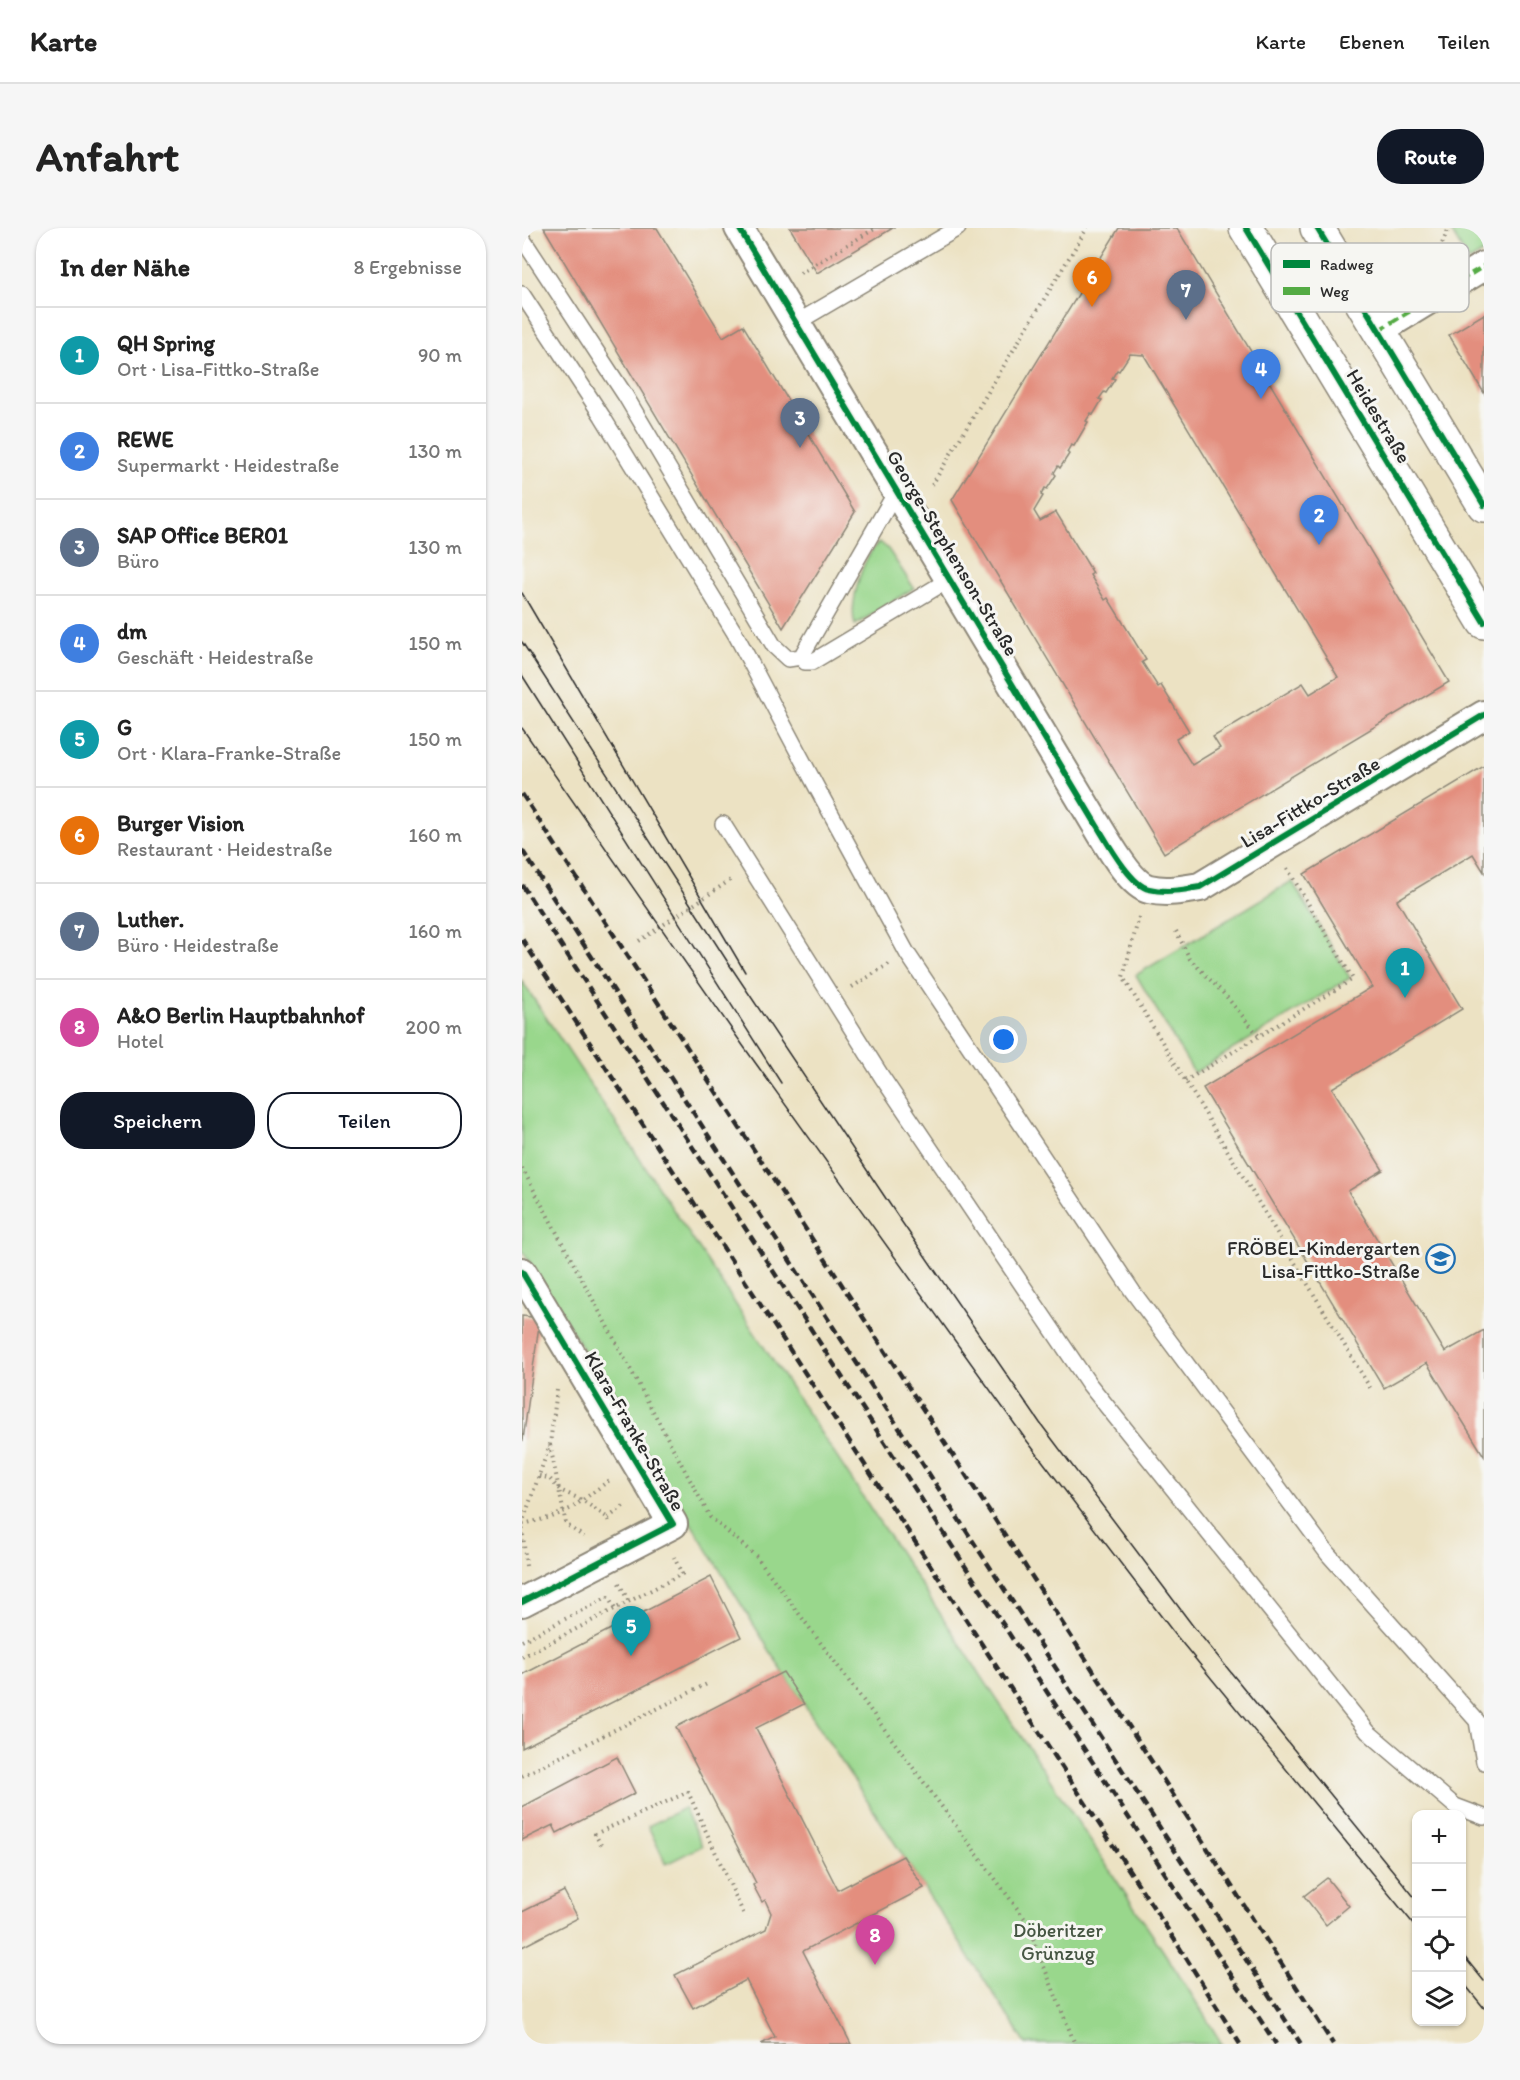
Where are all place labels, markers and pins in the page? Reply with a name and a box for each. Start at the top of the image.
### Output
pin: 6 [1072,257,1112,307]
pin: 7 [1166,270,1206,320]
pin: 4 [1242,350,1280,399]
pin: 3 [780,398,820,448]
pin: 2 [1300,496,1338,545]
pin: 1 [1386,948,1424,998]
place label: FRÖBEL-Kindergarten Lisa-Fittko-Straße [1227,1236,1420,1283]
school or university icon: FRÖBEL-Kindergarten Lisa-Fittko-Straße [1425,1243,1457,1275]
pin: 5 [612,1606,650,1656]
pin: 8 [856,1916,894,1965]

